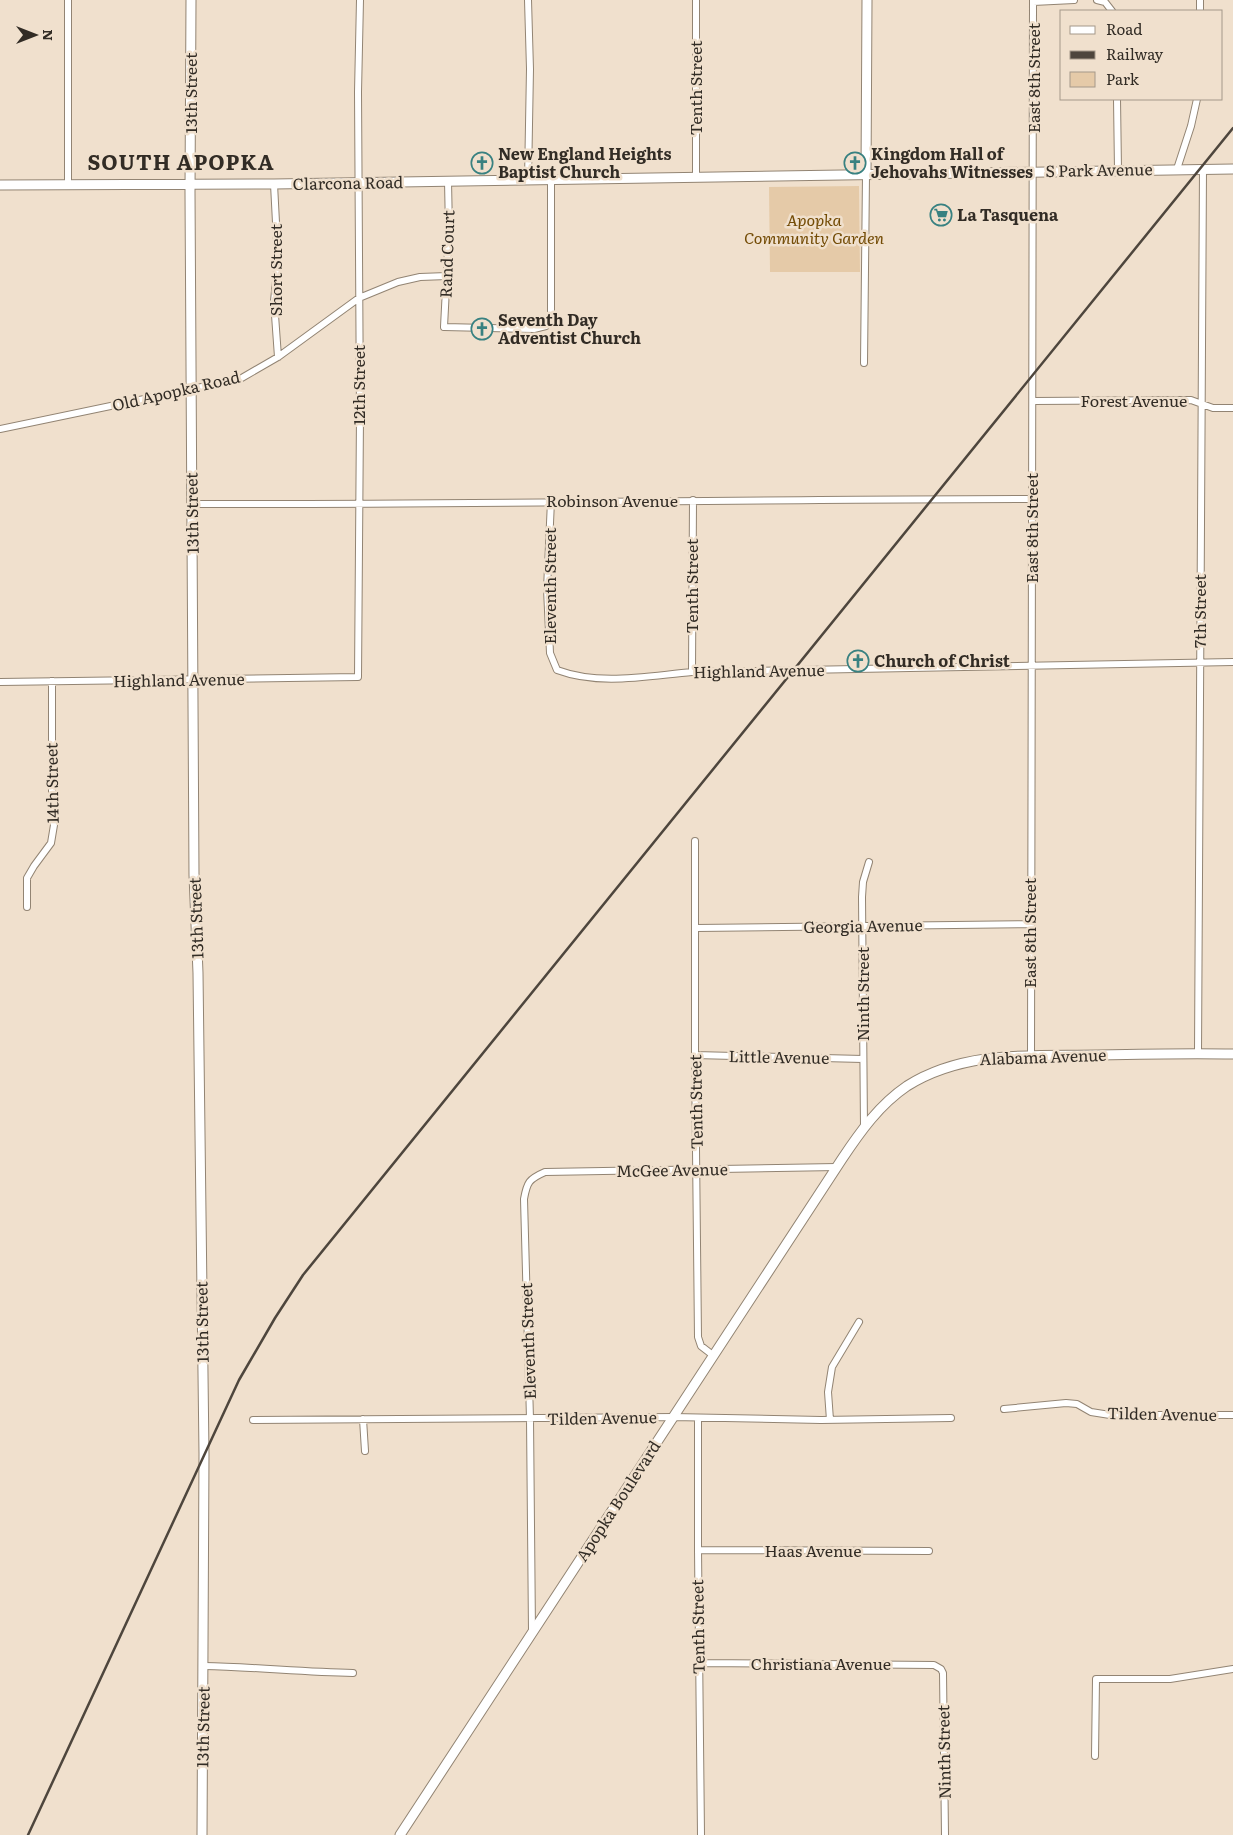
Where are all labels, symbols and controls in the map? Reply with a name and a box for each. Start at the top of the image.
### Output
north arrow [10,10,60,60]
legend [1060,10,1223,100]
text: Road [1106,17,1142,40]
street label: East 8th Street [1021,22,1045,133]
text: N [39,29,59,41]
street label: Tenth Street [683,40,707,135]
text: Railway [1106,42,1164,65]
street label: 13th Street [178,52,202,134]
text: Park [1106,67,1140,90]
place label: New England Heights Baptist Church [498,141,671,183]
place label: Kingdom Hall of Jehovahs Witnesses [871,141,1033,183]
district label: SOUTH APOPKA [87,145,275,176]
church icon: New England Heights Baptist Church [470,151,494,175]
church icon: Kingdom Hall of Jehovahs Witnesses [843,151,867,175]
street label: S Park Avenue [1045,156,1153,182]
street label: Clarcona Road [292,169,404,195]
place label: La Tasquena [957,202,1059,226]
supermarket icon: La Tasquena [929,203,953,227]
park label: Apopka Community Garden [744,207,885,249]
street label: Rand Court [432,209,460,298]
street label: Short Street [263,223,287,316]
place label: Seventh Day Adventist Church [498,307,641,349]
church icon: Seventh Day Adventist Church [470,317,494,341]
street label: 12th Street [346,344,370,425]
street label: Old Apopka Road [109,364,242,416]
street label: Forest Avenue [1081,388,1187,412]
street label: 13th Street [178,472,204,554]
street label: East 8th Street [1019,472,1043,583]
street label: Robinson Avenue [546,488,678,512]
street label: Eleventh Street [537,527,561,644]
street label: Tenth Street [679,538,703,633]
street label: 7th Street [1187,573,1211,648]
place label: Church of Christ [874,648,1010,672]
church icon: Church of Christ [846,649,870,673]
street label: Highland Avenue [693,657,825,683]
street label: Highland Avenue [113,666,245,692]
street label: 14th Street [38,742,64,824]
street label: 13th Street [182,876,208,959]
street label: East 8th Street [1017,877,1041,988]
street label: Georgia Avenue [803,912,923,938]
street label: Ninth Street [850,946,874,1041]
street label: Alabama Avenue [979,1042,1107,1070]
street label: Little Avenue [728,1043,830,1069]
street label: Tenth Street [682,1054,708,1150]
street label: McGee Avenue [616,1156,728,1182]
street label: 13th Street [188,1281,214,1363]
street label: Eleventh Street [513,1282,541,1400]
street label: Tilden Avenue [1107,1400,1217,1426]
street label: Tilden Avenue [547,1404,657,1430]
street label: Apopka Boulevard [569,1435,665,1566]
street label: Haas Avenue [764,1538,862,1562]
street label: Tenth Street [684,1579,710,1675]
street label: Christiana Avenue [751,1651,891,1675]
street label: 13th Street [189,1686,215,1768]
street label: Ninth Street [930,1704,956,1799]

